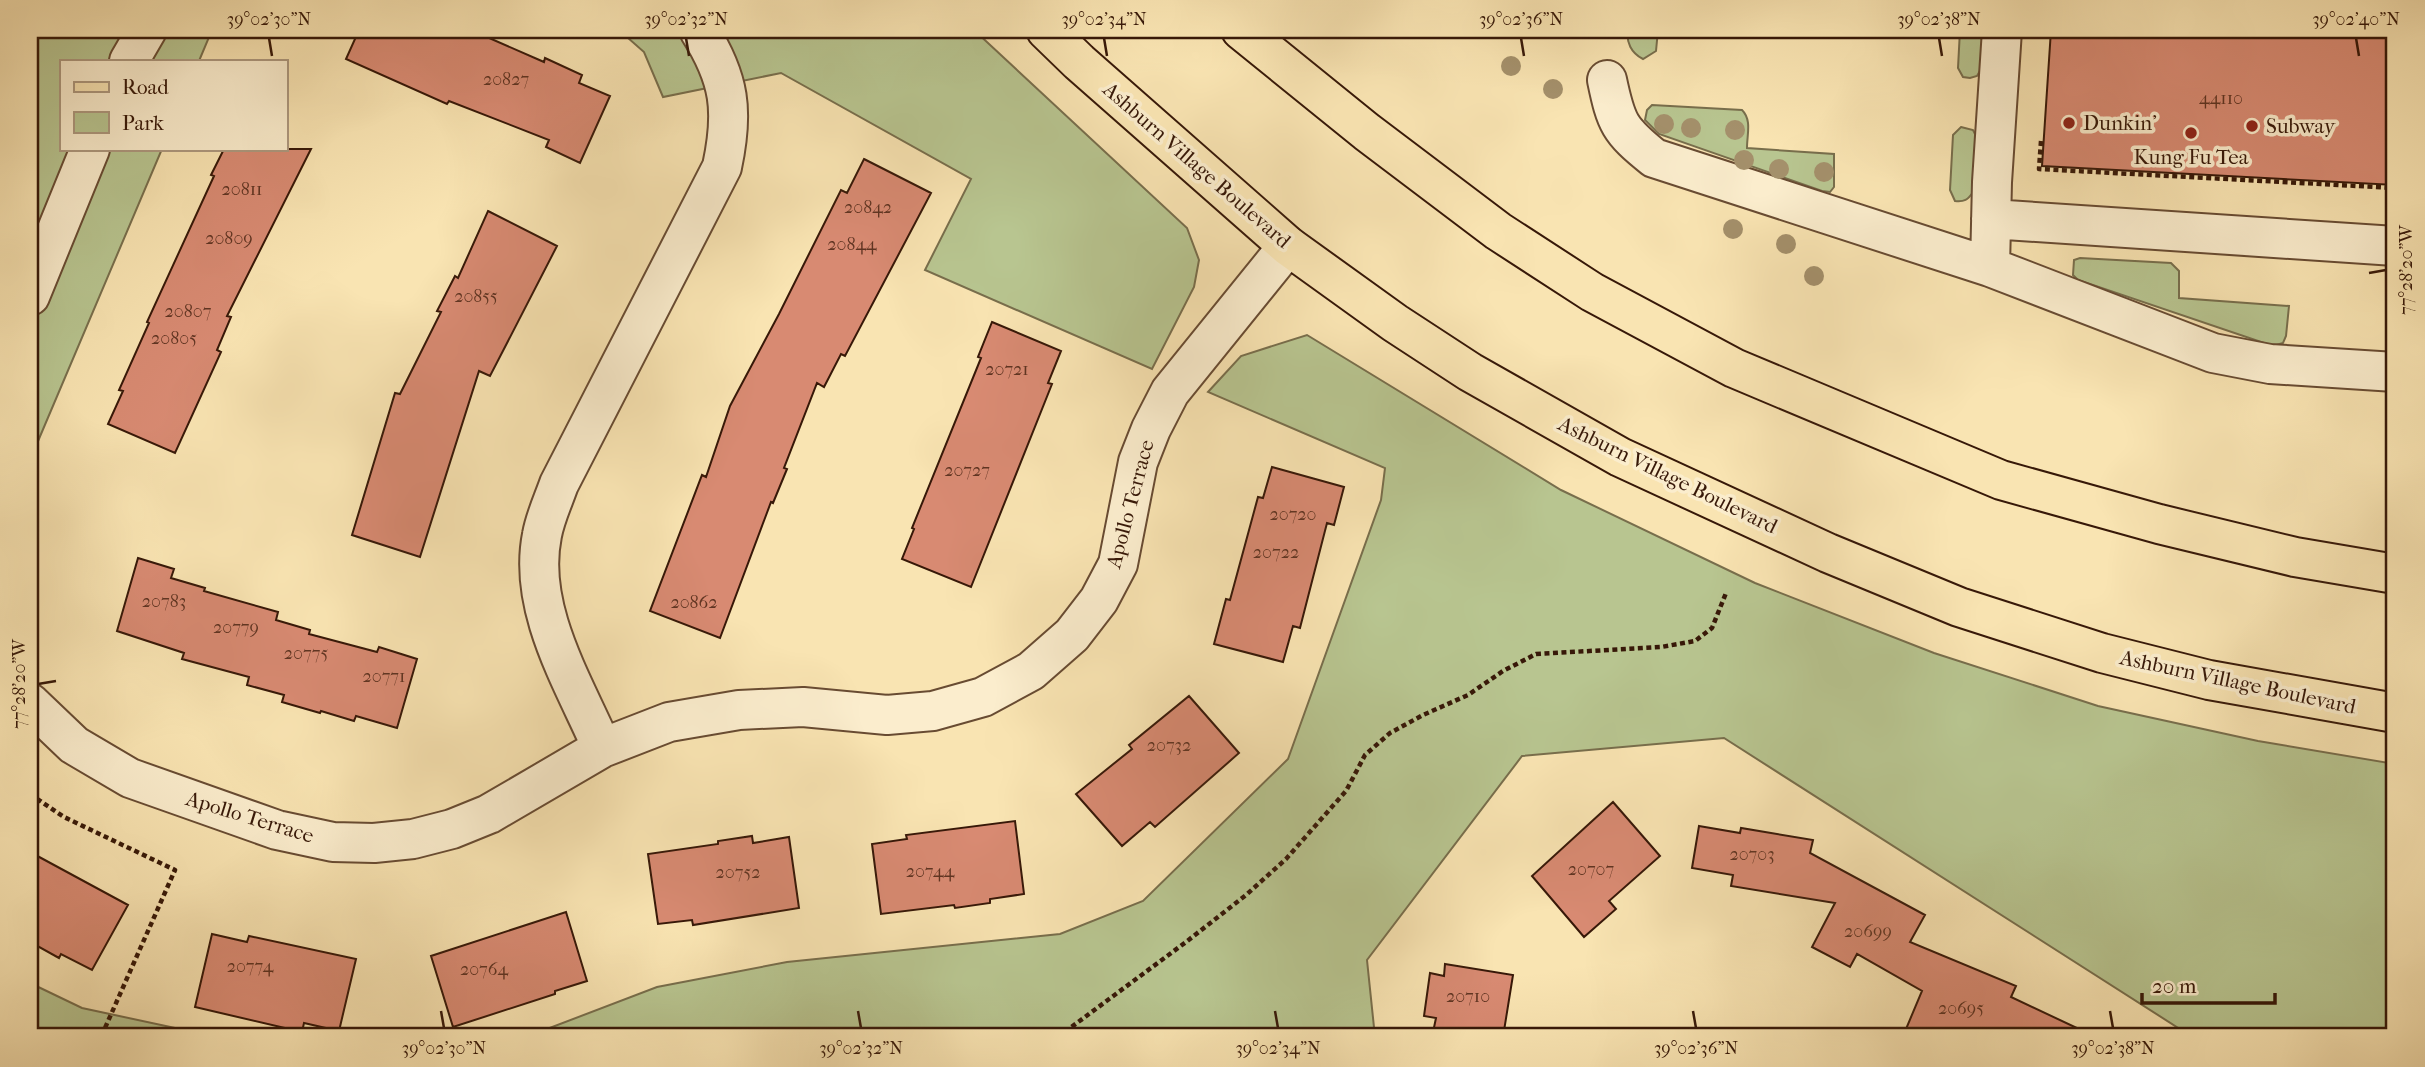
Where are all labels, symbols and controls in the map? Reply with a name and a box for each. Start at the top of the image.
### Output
text: 39°02'30"N [227,9,312,30]
text: 39°02'32"N [644,9,728,30]
text: 39°02'34"N [1061,9,1147,30]
text: 39°02'36"N [1479,9,1563,30]
text: 39°02'38"N [1897,9,1981,30]
text: 39°02'40"N [2312,9,2400,30]
legend [60,60,287,150]
house number: 20827 [483,69,529,90]
text: Road [122,75,169,99]
street label: Ashburn Village Boulevard [1098,76,1296,253]
house number: 44110 [2199,88,2243,109]
text: Park [122,111,164,135]
place label: Dunkin' [2083,111,2157,135]
place label: Subway [2266,114,2336,138]
marker: Dunkin' [2061,115,2077,131]
marker: Subway [2244,118,2260,134]
marker: Kung Fu Tea [2183,125,2199,141]
place label: Kung Fu Tea [2134,145,2249,169]
house number: 20811 [221,179,263,200]
house number: 20842 [844,197,892,218]
text: 77°28'20"W [2396,224,2417,315]
house number: 20809 [205,228,253,249]
house number: 20844 [827,234,877,255]
house number: 20855 [454,286,498,307]
house number: 20807 [165,301,212,322]
house number: 20805 [151,328,197,349]
house number: 20721 [985,359,1029,380]
street label: Ashburn Village Boulevard [1554,411,1782,539]
street label: Apollo Terrace [1101,437,1159,572]
house number: 20727 [944,460,990,481]
house number: 20720 [1270,504,1317,525]
house number: 20722 [1253,542,1299,563]
house number: 20783 [142,591,186,612]
house number: 20862 [670,592,718,613]
house number: 20779 [213,617,259,638]
text: 77°28'20"W [9,638,30,729]
house number: 20775 [284,643,328,664]
street label: Ashburn Village Boulevard [2117,645,2359,719]
house number: 20771 [363,666,405,687]
house number: 20732 [1147,735,1191,756]
street label: Apollo Terrace [182,786,317,848]
house number: 20703 [1729,844,1775,865]
house number: 20707 [1568,859,1615,880]
house number: 20744 [906,861,955,882]
house number: 20752 [716,862,760,883]
house number: 20699 [1844,921,1892,942]
house number: 20774 [227,956,274,977]
house number: 20764 [460,959,508,980]
scale bar [2142,962,2274,1006]
text: 20 m [2152,974,2197,998]
house number: 20710 [1446,986,1490,1007]
house number: 20695 [1938,998,1984,1019]
text: 39°02'30"N [402,1038,487,1059]
text: 39°02'32"N [819,1038,903,1059]
text: 39°02'34"N [1235,1038,1321,1059]
text: 39°02'36"N [1654,1038,1738,1059]
text: 39°02'38"N [2071,1038,2155,1059]

